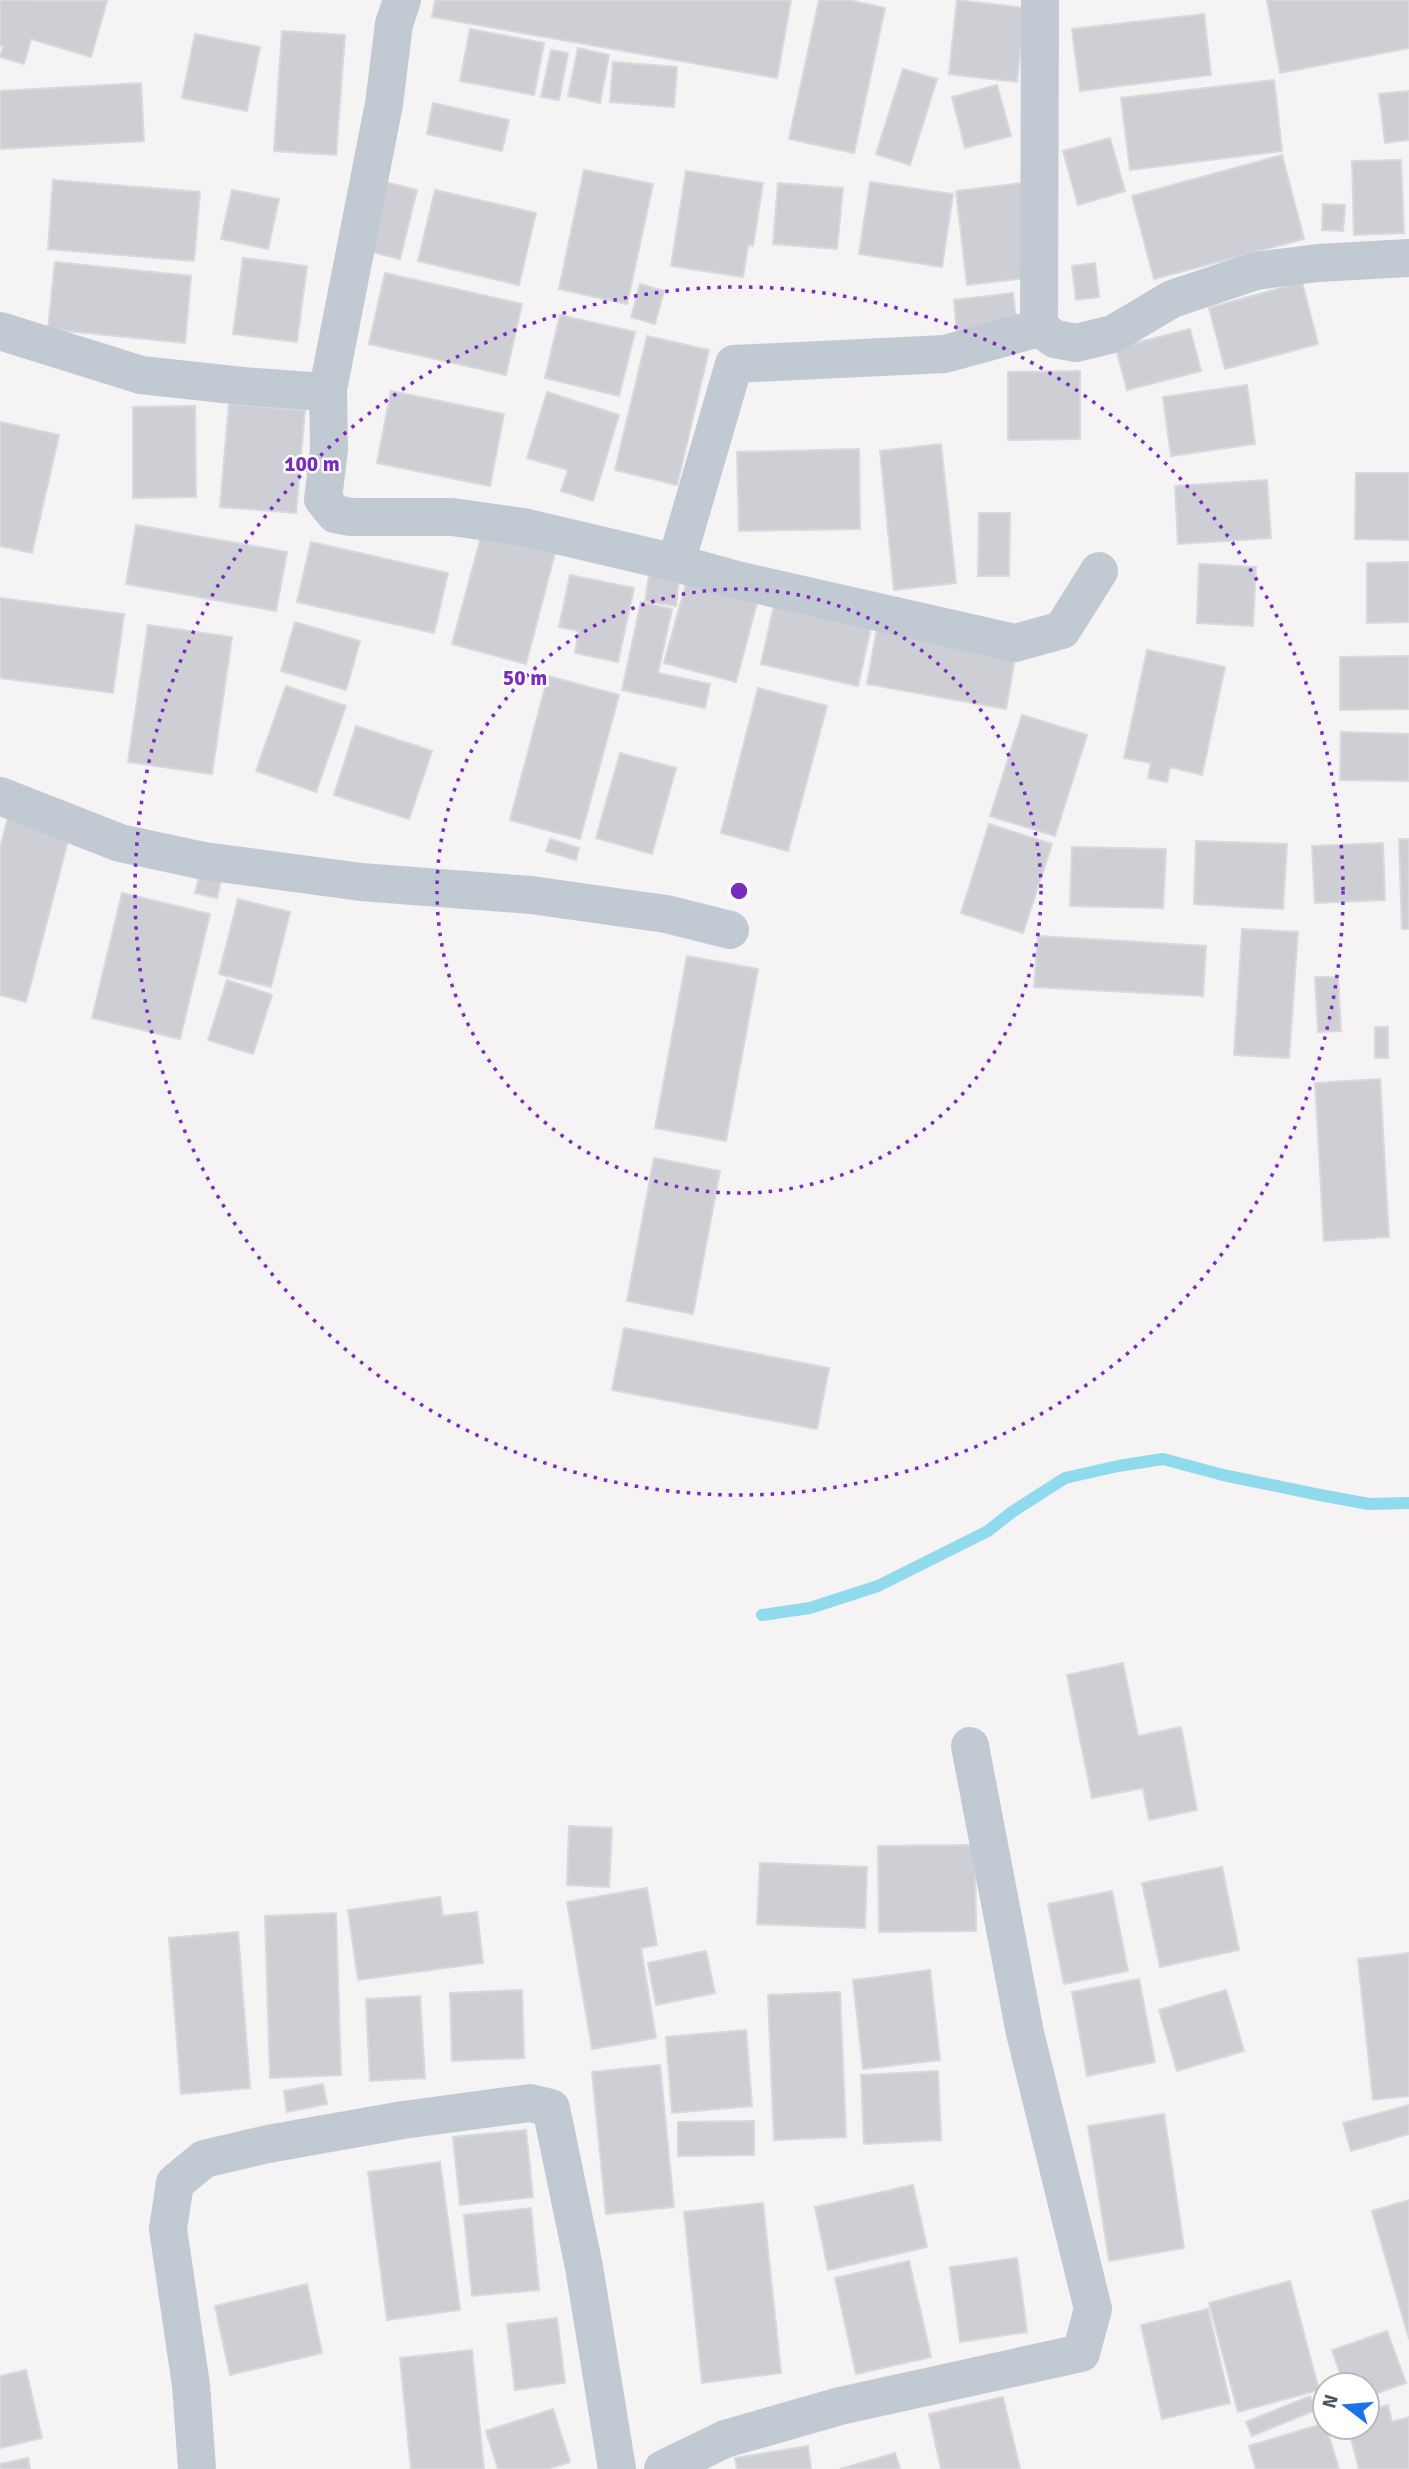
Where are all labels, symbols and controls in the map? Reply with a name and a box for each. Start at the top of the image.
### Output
text: 100 m [284,451,340,477]
text: 50 m [503,665,547,691]
centre of rings [727,879,751,903]
north arrow [1311,2371,1381,2441]
text: N [1317,2392,1344,2411]

